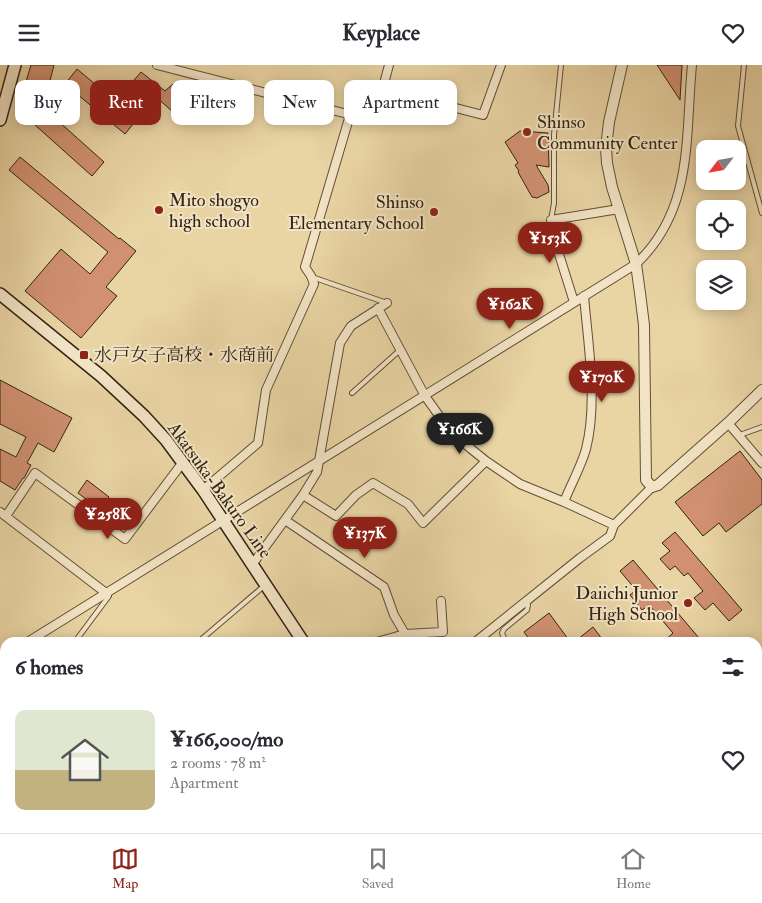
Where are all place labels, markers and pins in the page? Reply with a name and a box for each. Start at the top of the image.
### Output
place label: Shinso Community Center [537,111,678,155]
marker: Shinso Community Center [521,126,533,138]
place label: Mito shogyo high school [169,189,259,233]
place label: Shinso Elementary School [288,191,424,235]
marker: Mito shogyo high school [153,204,165,216]
marker: Shinso Elementary School [428,206,440,218]
pin: ¥153K [515,221,585,264]
pin: ¥162K [475,287,545,330]
place label: 水戸女子高校・水商前 [94,344,274,367]
marker: 水戸女子高校・水商前 [78,349,90,361]
pin: ¥170K [567,361,637,403]
pin: ¥166K [425,413,495,455]
pin: ¥258K [73,497,143,540]
pin: ¥137K [330,517,400,559]
place label: Daiichi Junior High School [576,582,678,626]
marker: Daiichi Junior High School [682,597,694,609]

